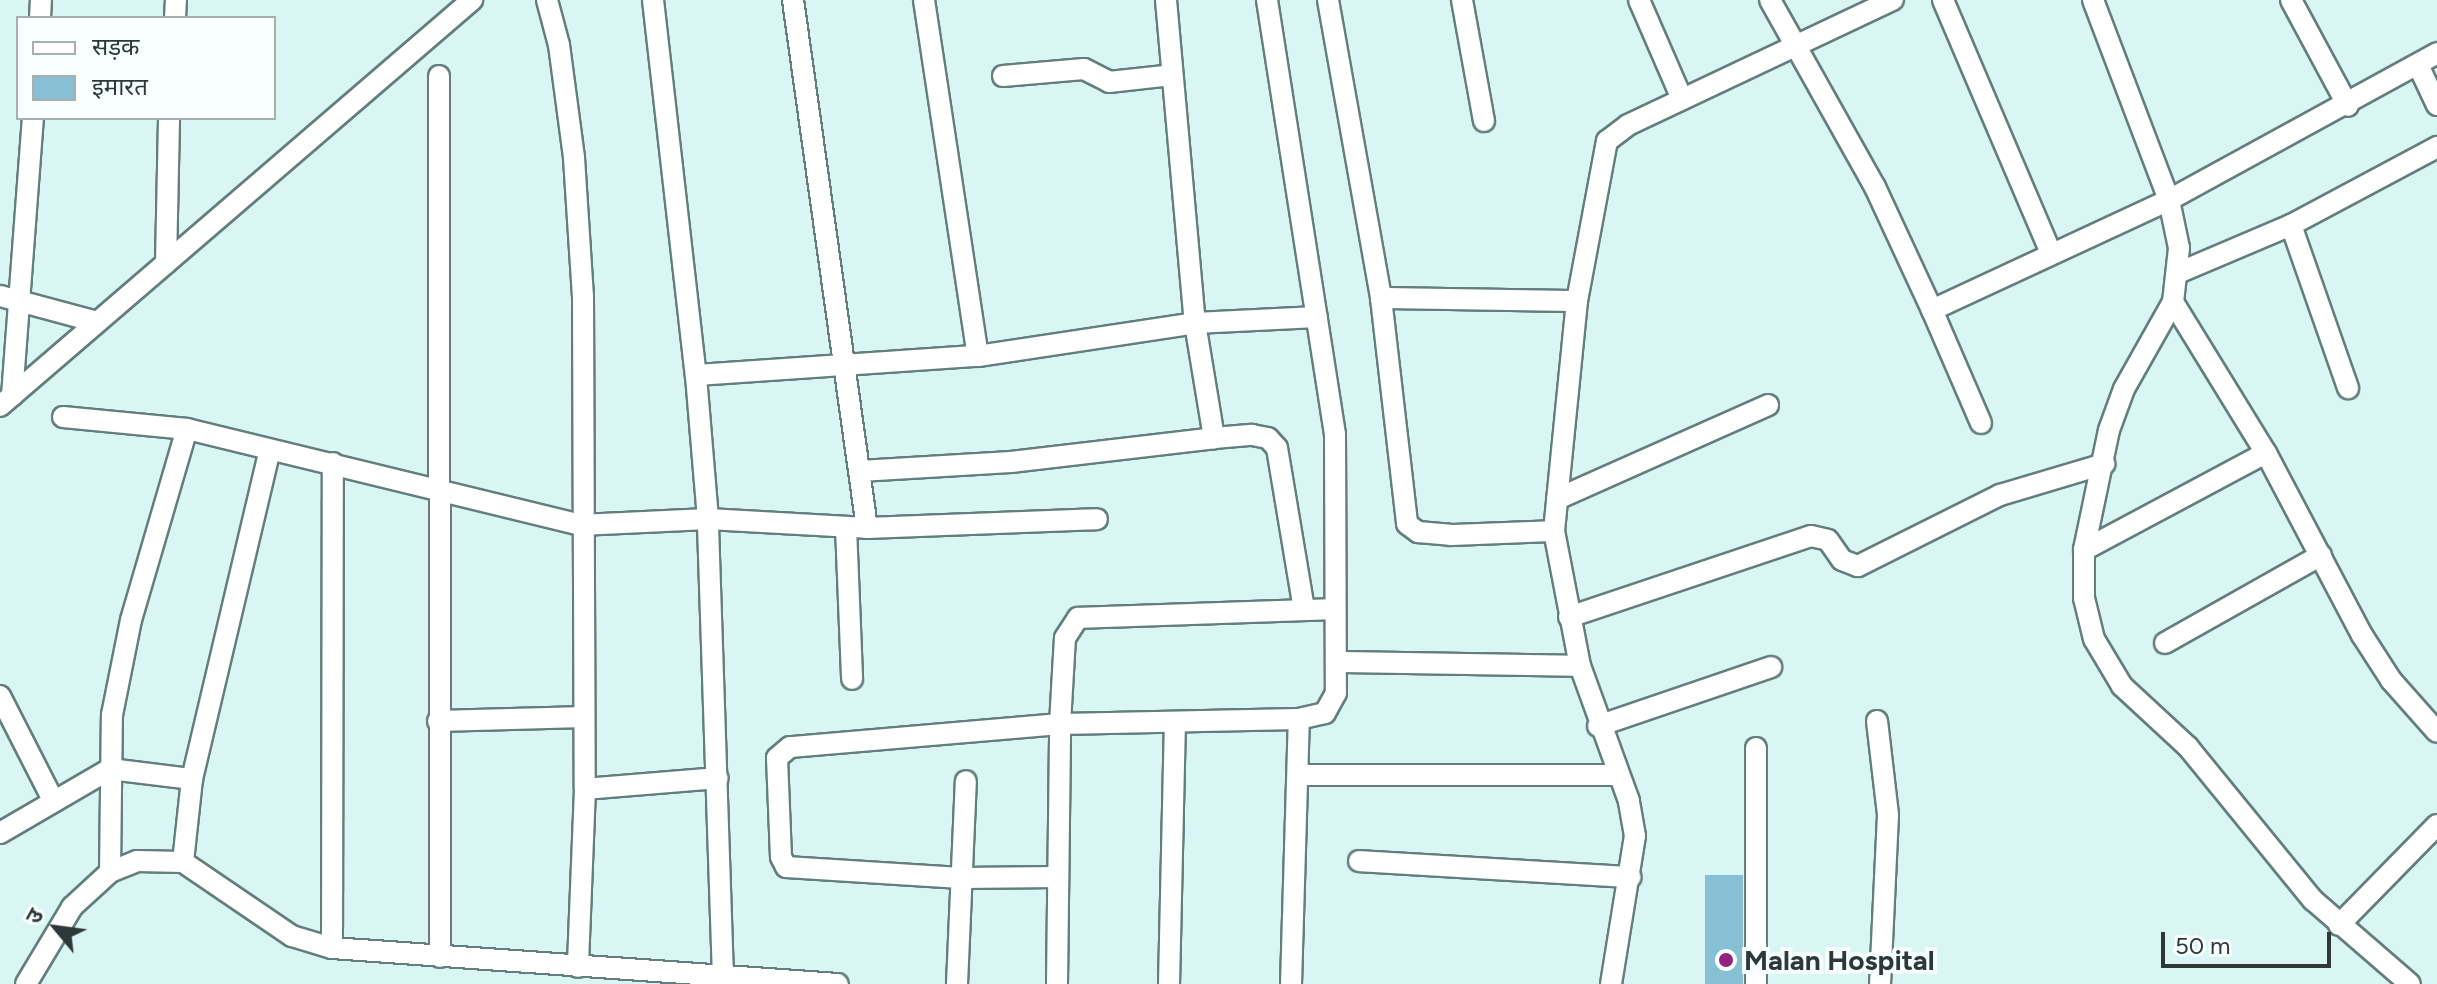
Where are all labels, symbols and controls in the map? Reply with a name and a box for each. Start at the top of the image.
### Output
legend [16,16,276,120]
text: सड़क [92,32,140,61]
text: इमारत [92,72,148,101]
north arrow [16,888,96,968]
text: उ [20,904,50,928]
scale bar [2165,916,2335,966]
text: 50 m [2175,931,2231,960]
place label: Malan Hospital [1744,943,1935,977]
marker: Malan Hospital [1715,949,1737,971]

